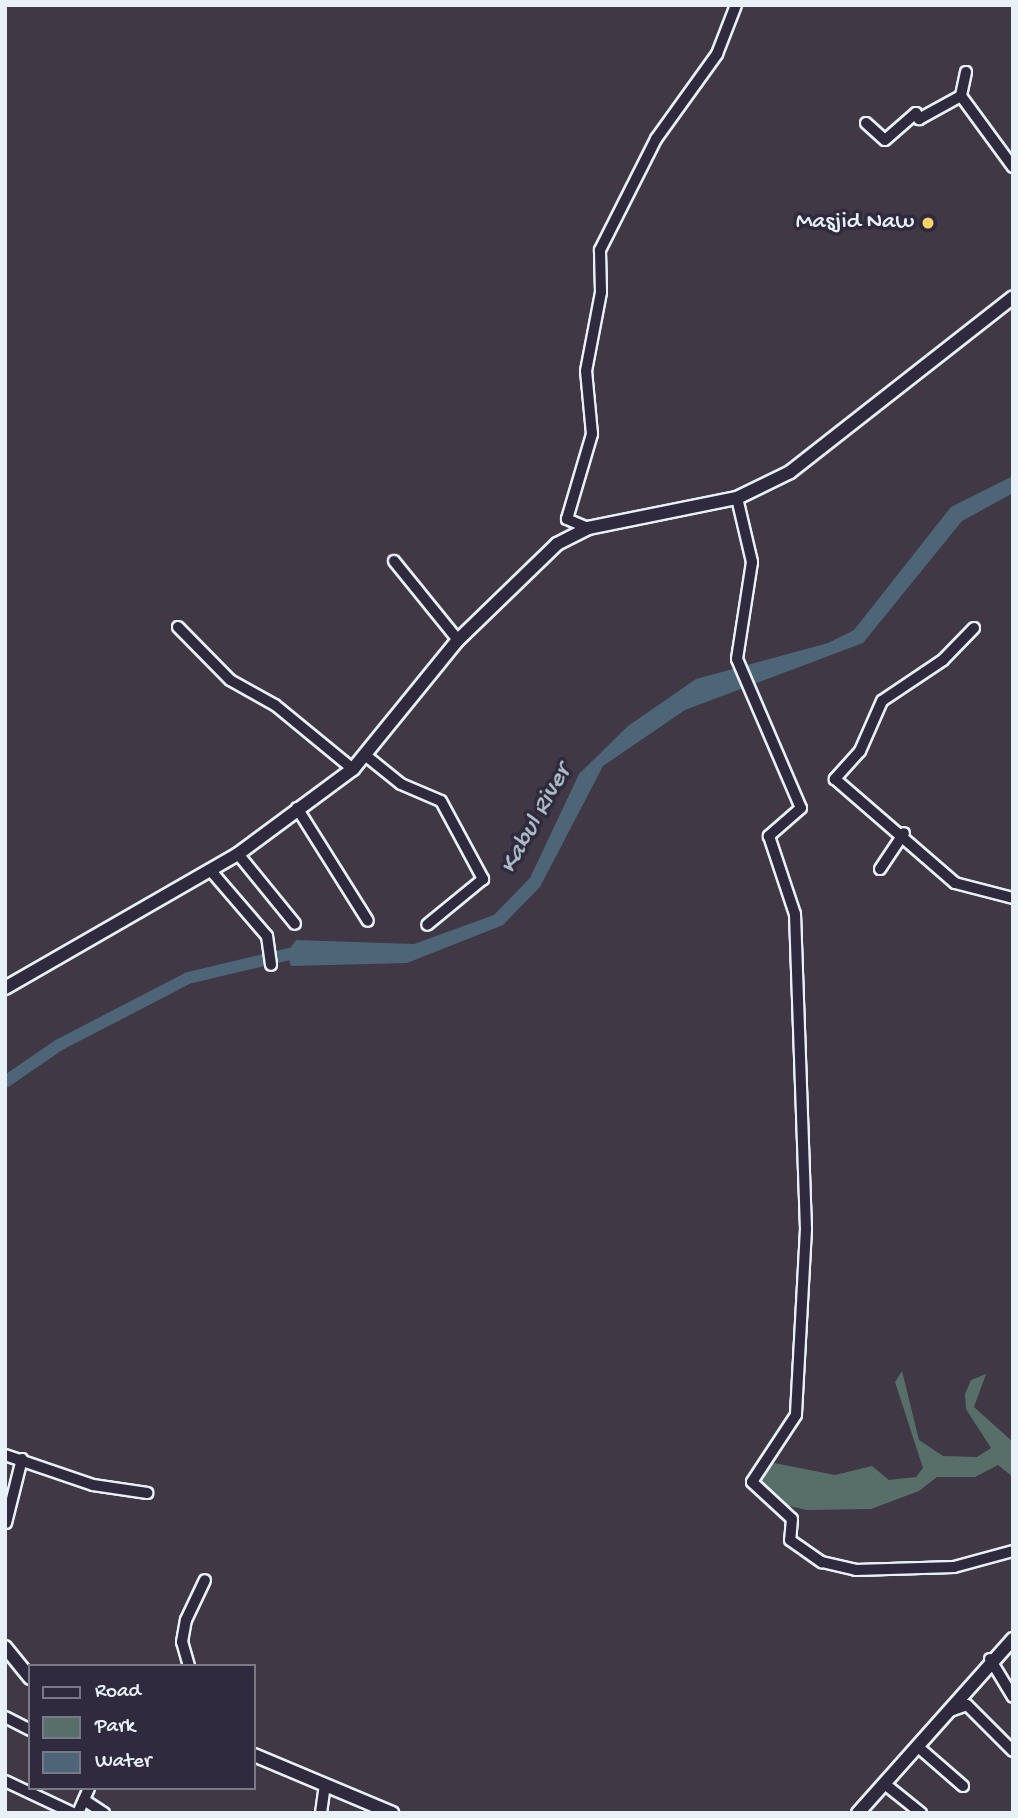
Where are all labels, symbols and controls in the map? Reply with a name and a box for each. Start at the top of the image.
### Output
place label: Masjid Naw [796,209,914,237]
marker: Masjid Naw [920,215,936,231]
water label: Kabul River [494,760,580,880]
legend [28,1664,256,1790]
text: Road [95,1680,141,1705]
text: Park [95,1715,135,1740]
text: Water [95,1750,151,1775]

